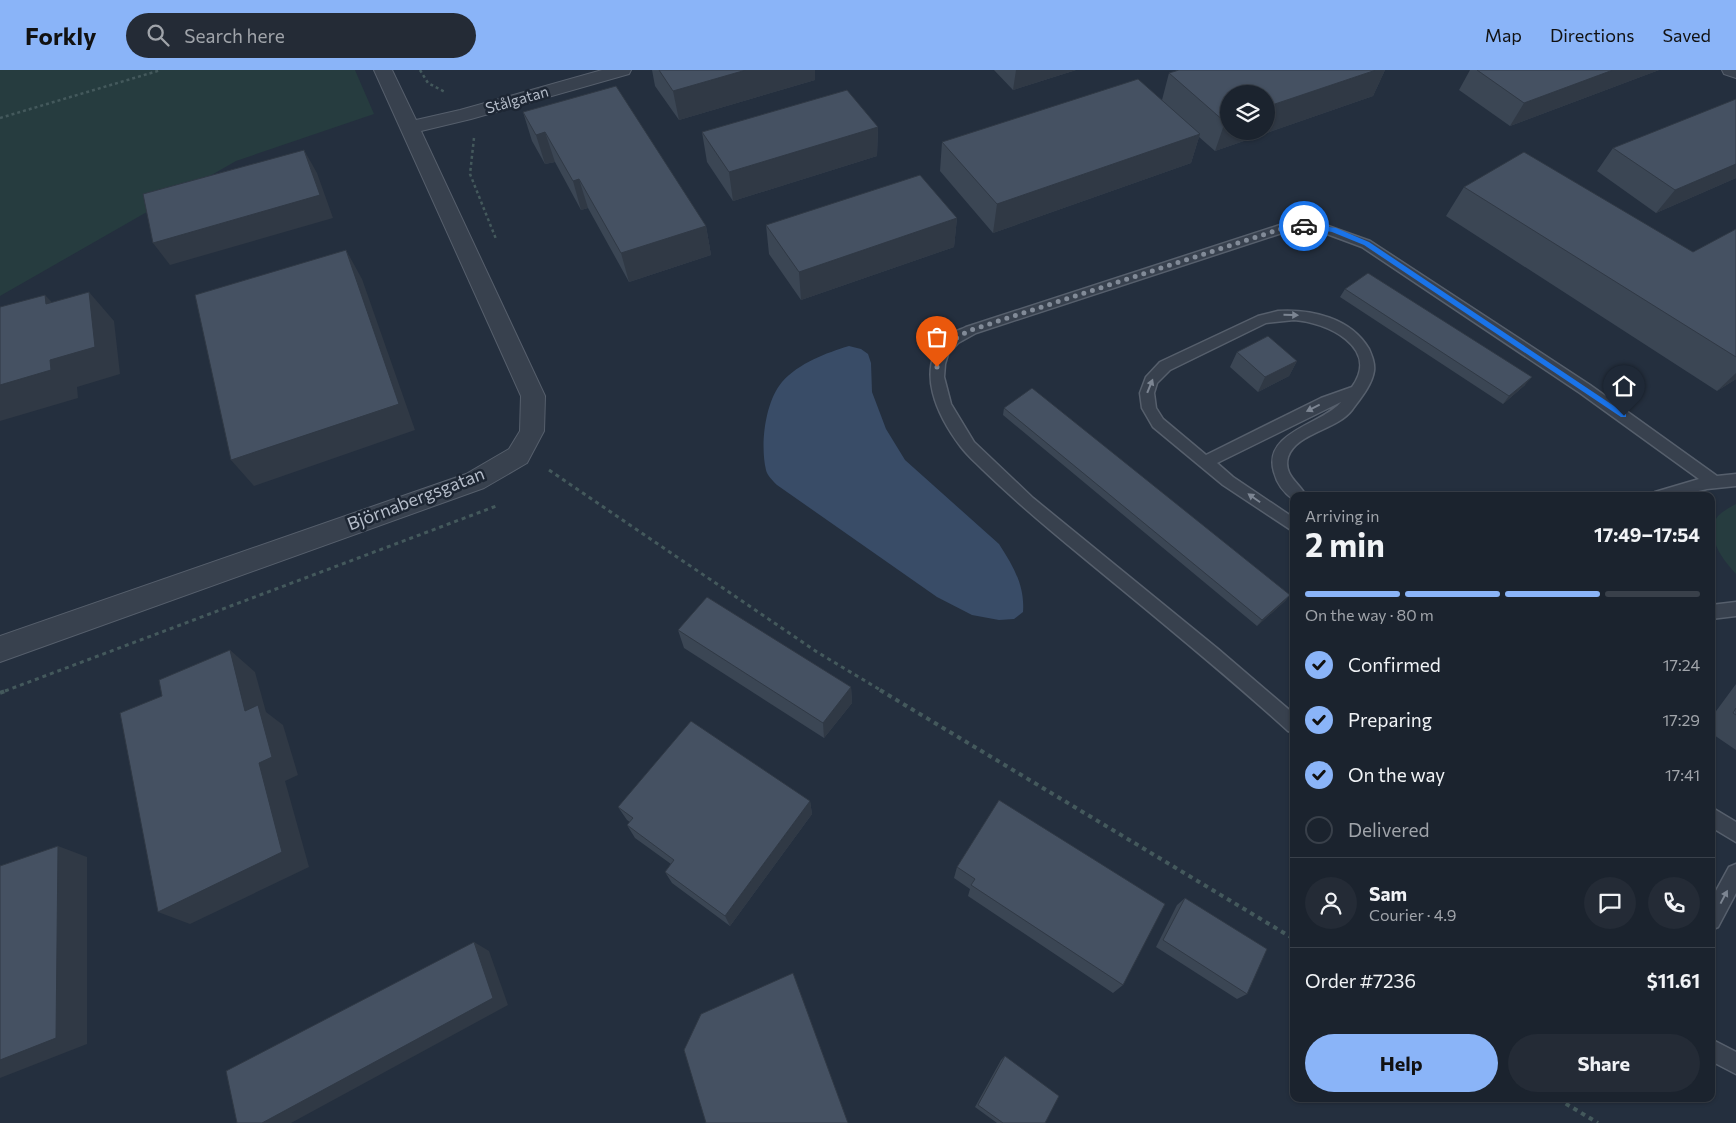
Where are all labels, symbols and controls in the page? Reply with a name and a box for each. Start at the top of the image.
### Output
search box [126,13,476,58]
text: Forkly [25,21,96,50]
icon: search [144,21,172,49]
text: Search here [184,24,285,47]
text: Map [1485,24,1522,46]
text: Directions [1550,24,1634,46]
text: Saved [1662,24,1711,46]
street label: Stålgatan [483,81,550,117]
map controls [1220,85,1275,140]
button: layers [1220,85,1275,140]
courier [1279,201,1329,251]
icon: car [1290,212,1318,240]
one-way arrow [1283,311,1299,319]
pin [916,316,958,367]
icon: bag [923,323,951,351]
pin [1603,365,1645,416]
icon: home [1610,372,1638,400]
one-way arrow [1146,378,1154,393]
one-way arrow [1306,404,1320,412]
street label: Björnabergsgatan [344,462,487,534]
one-way arrow [1247,493,1261,503]
text: Arriving in [1305,506,1379,525]
text: 17:49–17:54 [1594,523,1700,546]
text: 2 min [1305,524,1385,564]
text: On the way · 80 m [1305,605,1434,624]
icon: check [1305,651,1333,679]
text: Confirmed [1348,653,1441,676]
text: 17:24 [1663,655,1700,674]
icon: check [1305,706,1333,734]
text: Preparing [1348,708,1432,731]
text: 17:29 [1662,710,1700,729]
icon: check [1305,761,1333,789]
text: On the way [1348,763,1445,786]
text: 17:41 [1665,765,1700,784]
text: Delivered [1348,818,1429,841]
button: person [1305,877,1357,929]
button: chat [1584,877,1636,929]
button: phone [1648,877,1700,929]
text: Sam [1369,882,1407,905]
one-way arrow [1719,890,1728,903]
text: Courier · 4.9 [1369,905,1456,924]
text: Order #7236 [1305,969,1416,992]
text: $11.61 [1647,969,1700,992]
button: Help [1305,1034,1498,1092]
button: Share [1508,1034,1700,1092]

